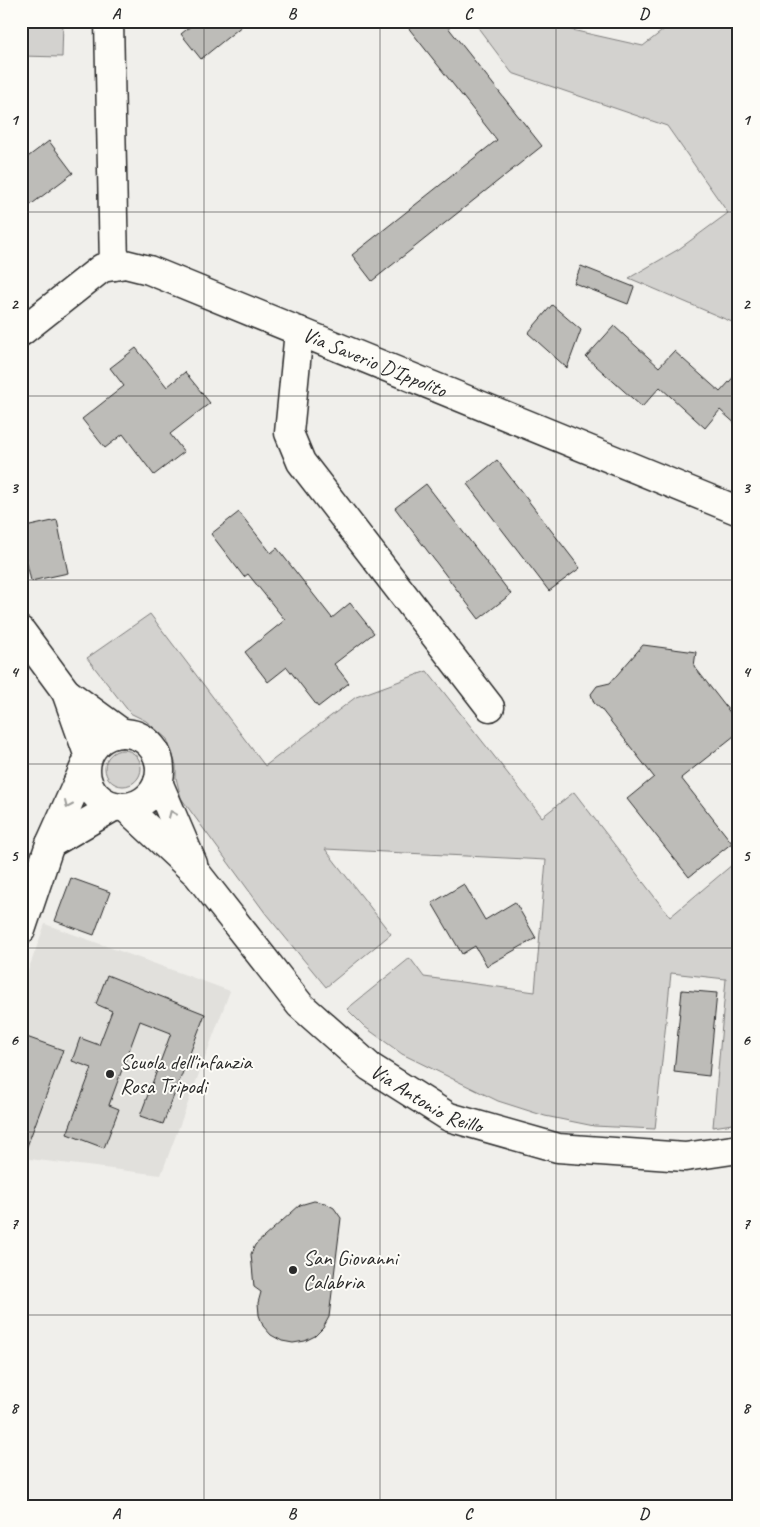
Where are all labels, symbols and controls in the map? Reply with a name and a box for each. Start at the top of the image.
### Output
text: A [112,4,122,24]
text: B [288,4,298,24]
text: C [464,4,474,24]
text: D [639,4,650,24]
text: 1 [10,110,19,130]
text: 1 [742,110,751,130]
text: 2 [10,294,19,314]
text: 2 [742,294,751,314]
street label: Via Saverio D'Ippolito [299,321,452,404]
text: 3 [10,478,19,498]
text: 3 [742,478,751,498]
text: 4 [10,662,19,682]
text: 4 [742,662,751,682]
one-way arrow [63,800,74,809]
one-way arrow [167,810,178,819]
text: 5 [11,846,20,866]
text: 5 [743,846,752,866]
text: 6 [10,1030,19,1050]
text: 6 [742,1030,751,1050]
place label: Scuola dell'infanzia Rosa Tripodi [120,1049,253,1099]
street label: Via Antonio Reillo [366,1058,488,1140]
marker: Scuola dell'infanzia Rosa Tripodi [104,1068,116,1080]
text: 7 [10,1214,19,1234]
text: 7 [742,1214,751,1234]
place label: San Giovanni Calabria [303,1245,401,1295]
marker: San Giovanni Calabria [287,1264,299,1276]
text: 8 [10,1398,19,1418]
text: 8 [742,1398,751,1418]
text: A [112,1504,122,1524]
text: B [288,1504,298,1524]
text: C [464,1504,474,1524]
text: D [639,1504,650,1524]

